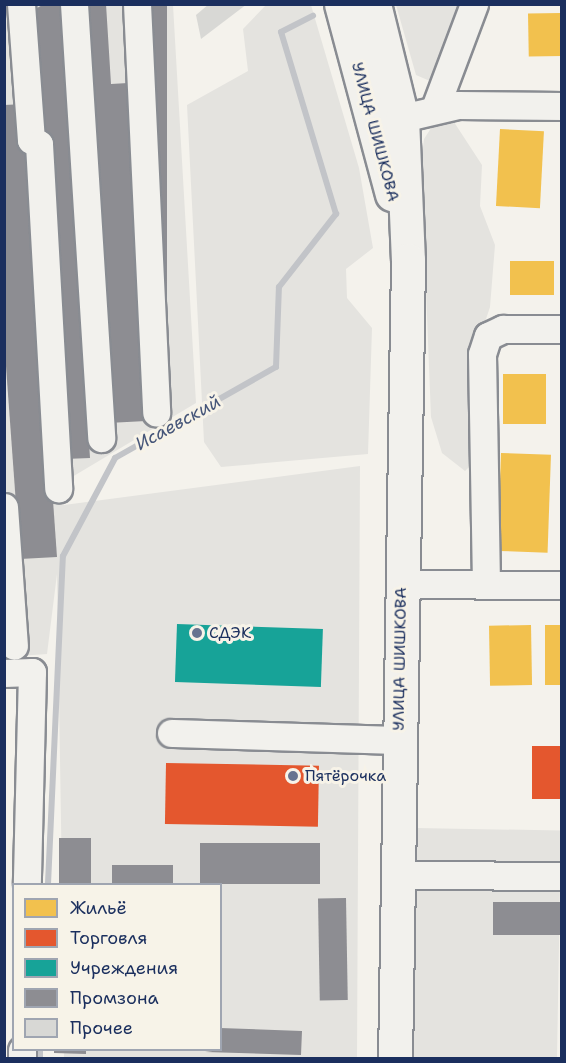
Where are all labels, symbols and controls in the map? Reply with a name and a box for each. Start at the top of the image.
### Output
street label: УЛИЦА ШИШКОВА [347,60,403,204]
water label: Исаевский [132,391,224,455]
street label: УЛИЦА ШИШКОВА [389,587,411,731]
place label: СДЭК [209,623,251,643]
marker: СДЭК [190,626,204,640]
place label: Пятёрочка [305,766,386,786]
marker: Пятёрочка [286,769,300,783]
legend [12,883,222,1051]
text: Жильё [70,896,127,920]
text: Торговля [70,926,148,950]
text: Учреждения [70,956,178,980]
text: Промзона [70,986,159,1010]
text: Прочее [70,1016,133,1040]

